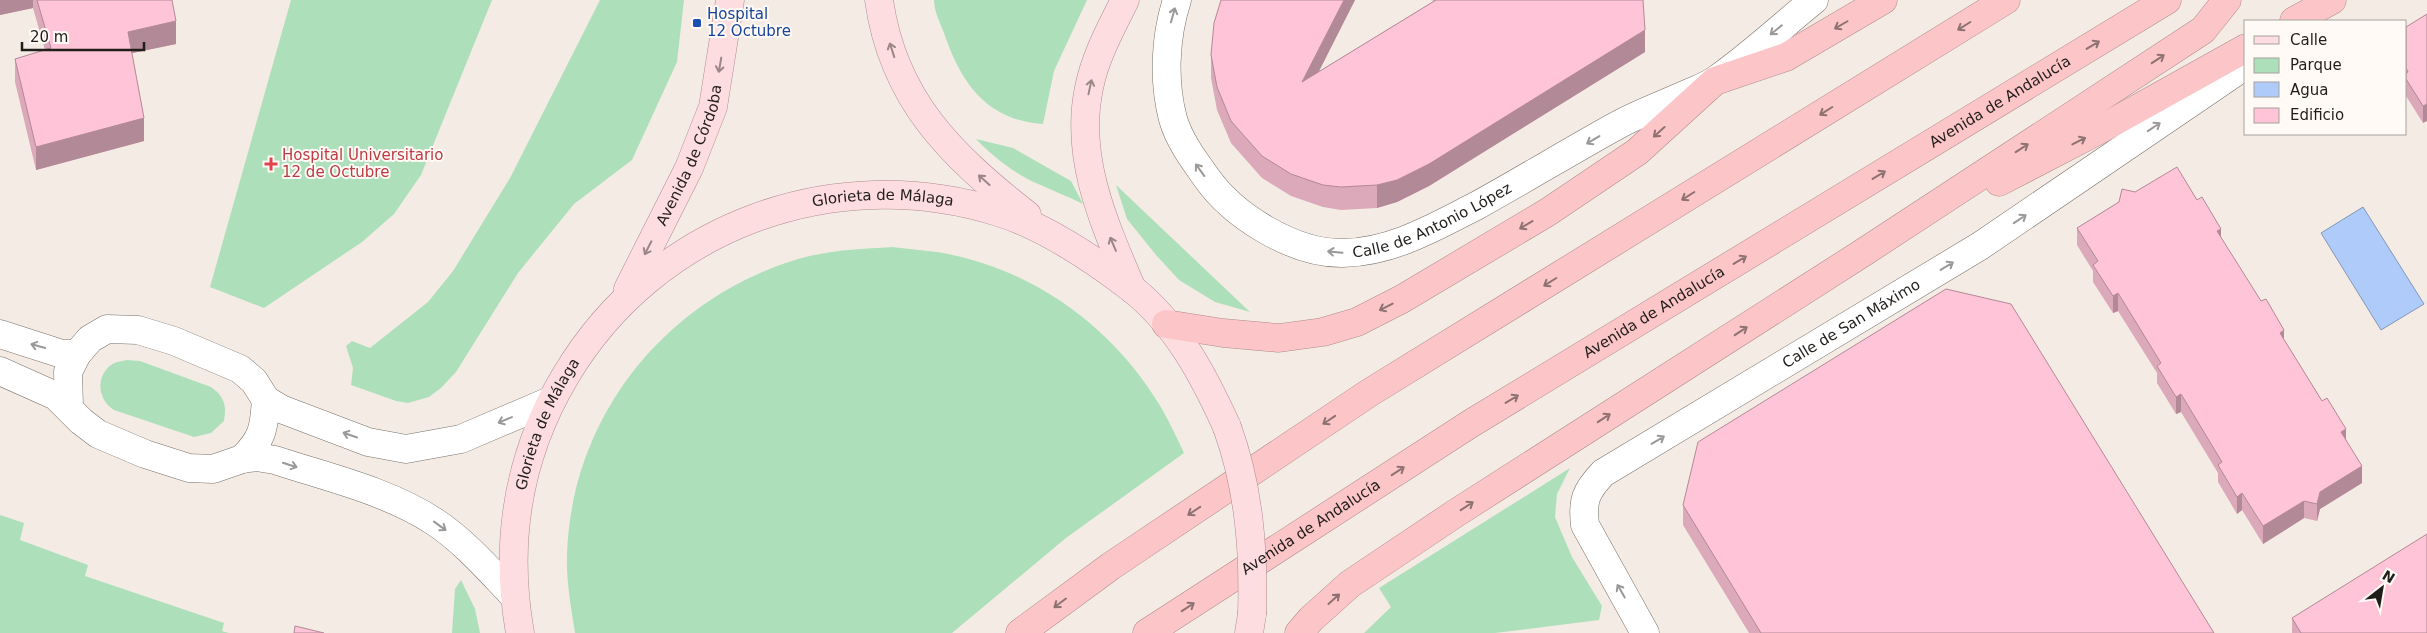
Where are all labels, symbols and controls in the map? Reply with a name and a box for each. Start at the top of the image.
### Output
place label: Hospital 12 Octubre [707,5,791,40]
one-way arrow [1168,8,1178,24]
marker: Hospital 12 Octubre [691,17,703,29]
scale bar [22,20,145,52]
one-way arrow [1835,20,1849,30]
legend [2244,20,2407,135]
one-way arrow [1958,21,1972,31]
one-way arrow [1770,25,1783,36]
text: 20 m [30,28,68,46]
text: Calle [2290,31,2327,49]
one-way arrow [2085,40,2099,50]
one-way arrow [887,42,896,58]
street label: Avenida de Andalucía [1926,52,2074,151]
one-way arrow [2151,54,2165,64]
text: Parque [2290,56,2342,74]
one-way arrow [715,57,725,73]
one-way arrow [1086,79,1095,95]
text: Agua [2290,81,2328,99]
street label: Avenida de Córdoba [653,83,725,228]
one-way arrow [1820,106,1834,116]
text: Edificio [2290,106,2344,124]
one-way arrow [2147,122,2161,132]
one-way arrow [1652,126,1665,138]
one-way arrow [1586,135,1600,145]
one-way arrow [2071,136,2086,146]
one-way arrow [2015,143,2029,153]
place label: Hospital Universitario 12 de Octubre [282,146,443,181]
marker: Hospital Universitario 12 de Octubre [264,157,278,171]
one-way arrow [1195,164,1206,177]
one-way arrow [1872,170,1886,180]
one-way arrow [978,175,991,186]
street label: Calle de Antonio López [1352,179,1515,262]
street label: Glorieta de Málaga [811,186,955,211]
one-way arrow [1681,192,1695,202]
one-way arrow [2013,214,2027,224]
one-way arrow [1520,221,1534,231]
one-way arrow [1108,237,1118,252]
one-way arrow [643,240,652,255]
one-way arrow [1327,247,1343,257]
one-way arrow [1733,254,1747,264]
one-way arrow [1939,260,1953,270]
street label: Avenida de Andalucía [1580,262,1728,362]
street label: Calle de San Máximo [1779,275,1923,372]
one-way arrow [1543,277,1557,287]
one-way arrow [1379,303,1394,312]
one-way arrow [1733,325,1747,335]
one-way arrow [30,341,46,351]
street label: Glorieta de Málaga [512,355,583,492]
one-way arrow [1504,394,1518,404]
one-way arrow [1596,413,1610,423]
one-way arrow [498,415,513,425]
one-way arrow [1322,415,1336,425]
one-way arrow [342,430,358,439]
one-way arrow [1650,435,1664,445]
one-way arrow [282,461,297,470]
one-way arrow [1391,466,1405,476]
street label: Avenida de Andalucía [1238,475,1384,579]
one-way arrow [1459,500,1473,510]
one-way arrow [1187,506,1201,516]
one-way arrow [433,520,446,531]
north arrow [2357,563,2407,613]
text: N [2380,567,2398,587]
one-way arrow [1615,584,1625,598]
one-way arrow [1327,593,1340,604]
one-way arrow [1053,598,1067,608]
one-way arrow [1181,601,1195,611]

